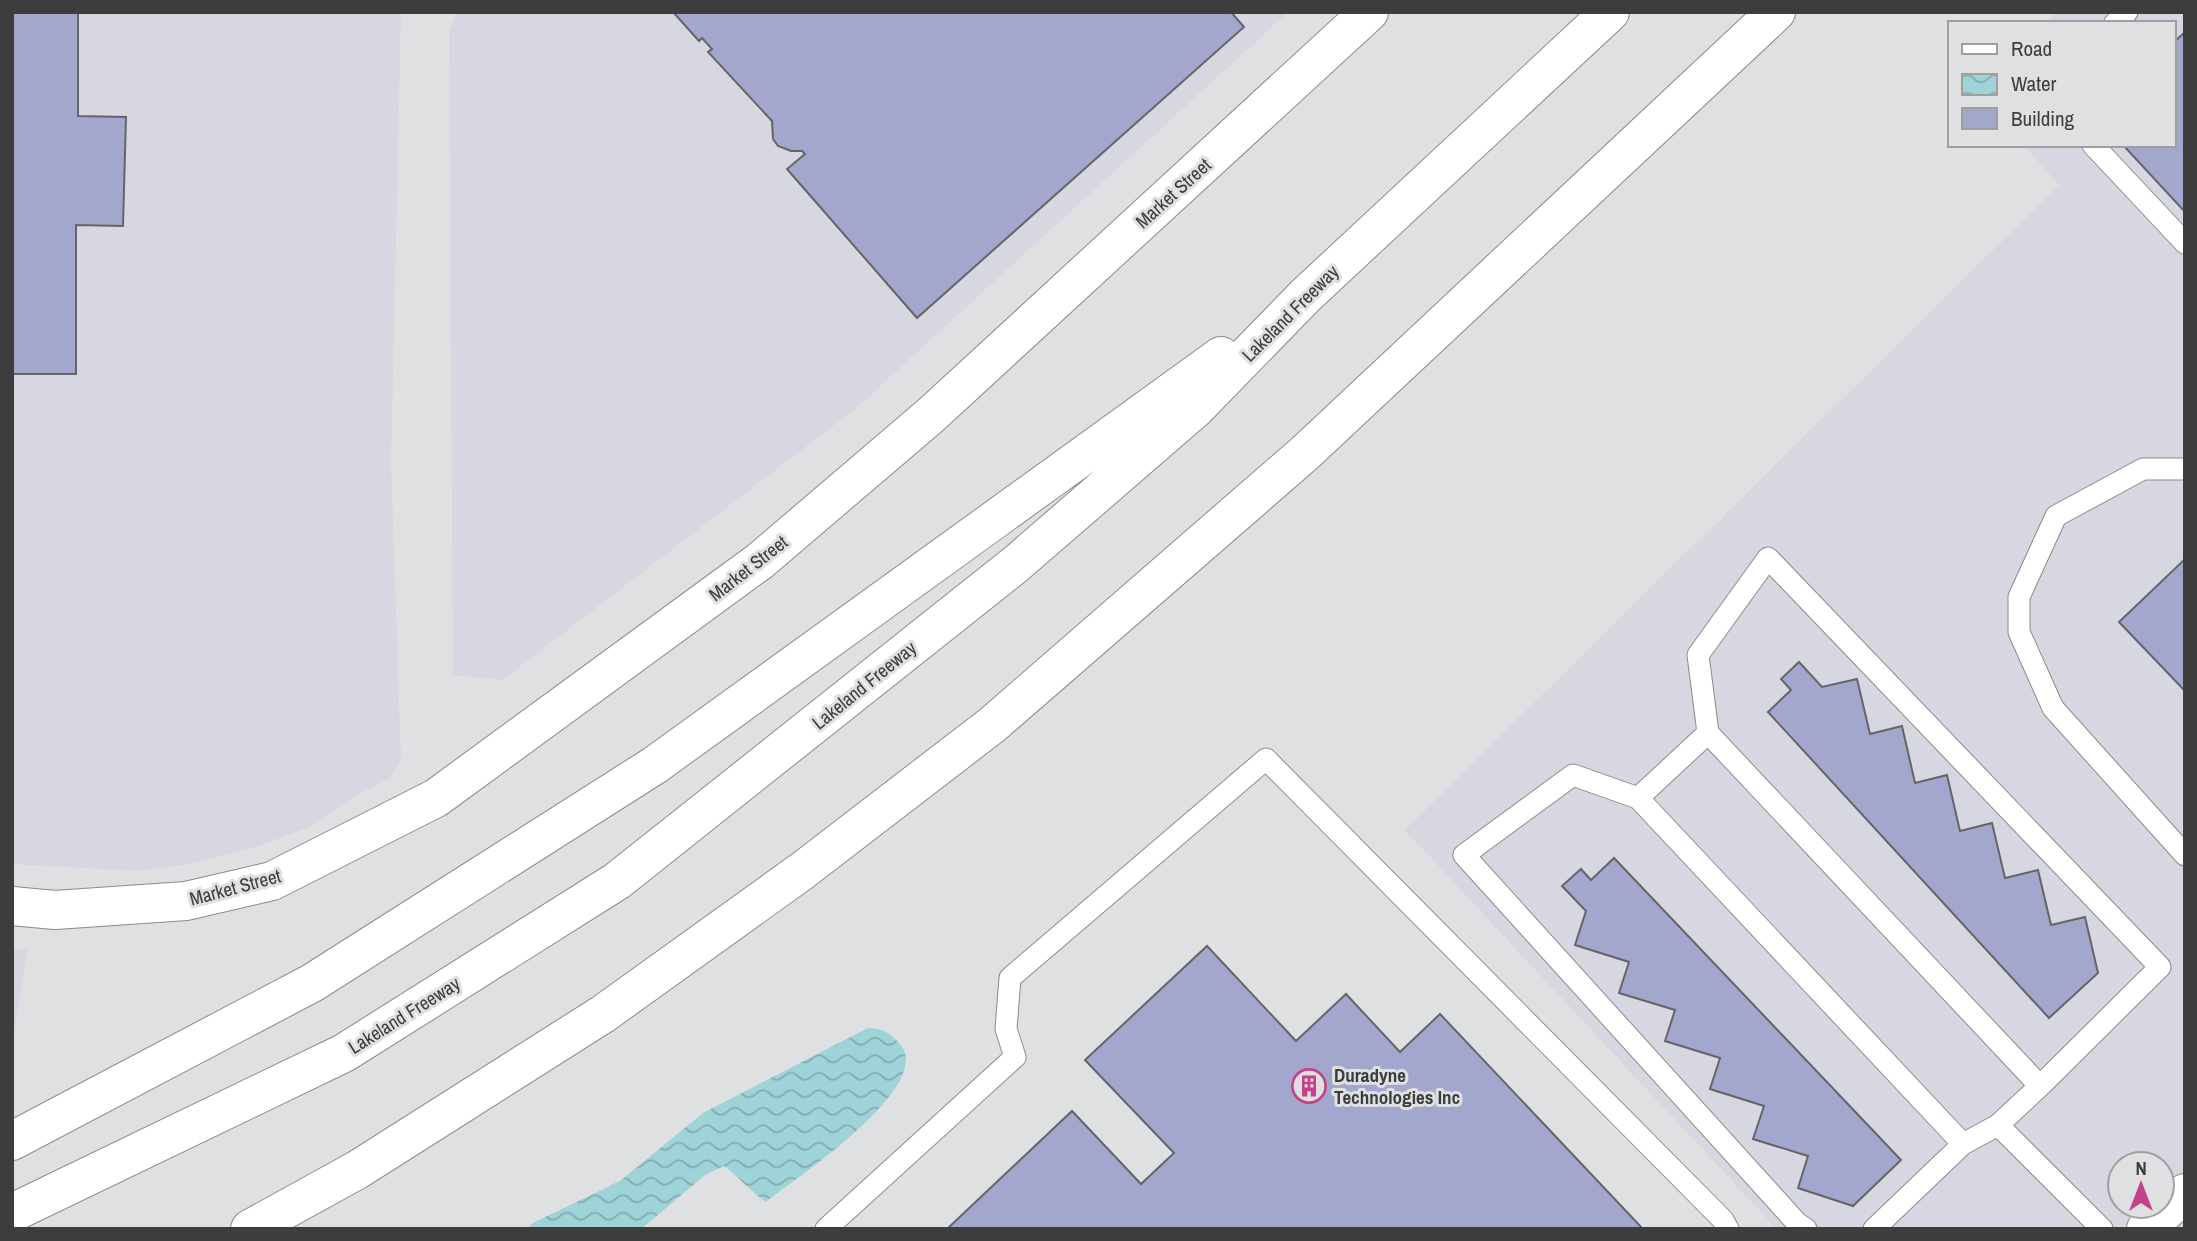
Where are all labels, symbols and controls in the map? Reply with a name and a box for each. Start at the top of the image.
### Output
legend [1948,21,2176,147]
text: Road [2011,34,2052,63]
text: Water [2011,69,2057,98]
text: Building [2011,104,2075,133]
street label: Market Street [1130,152,1217,234]
street label: Lakeland Freeway [1236,259,1344,367]
street label: Market Street [703,529,793,607]
street label: Lakeland Freeway [806,635,922,735]
street label: Market Street [186,862,284,912]
street label: Lakeland Freeway [343,970,465,1060]
place label: Duradyne Technologies Inc [1334,1062,1460,1110]
building icon: Duradyne Technologies Inc [1290,1067,1328,1105]
north arrow [2106,1150,2176,1220]
text: N [2135,1155,2147,1181]

